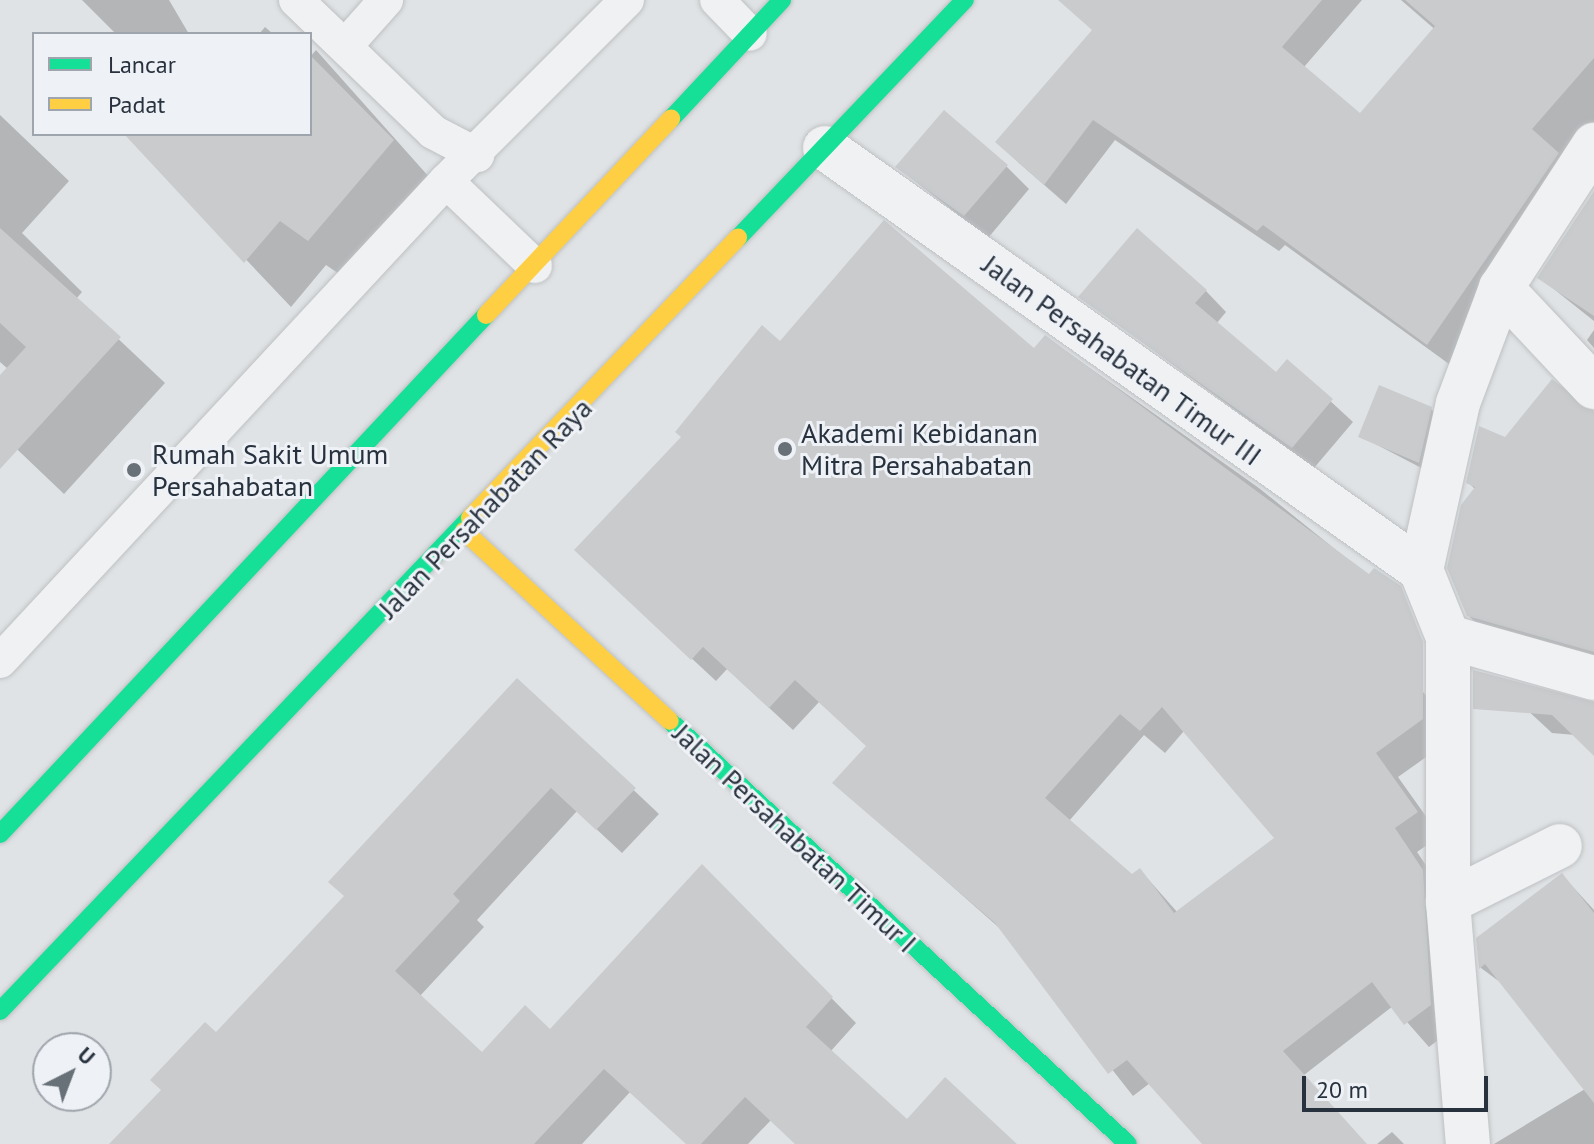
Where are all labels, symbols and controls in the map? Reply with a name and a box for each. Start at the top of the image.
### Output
legend [32,32,312,136]
text: Lancar [108,49,176,80]
text: Padat [108,89,165,120]
street label: Jalan Persahabatan Timur III [976,247,1268,473]
street label: Jalan Persahabatan Raya [371,391,599,625]
place label: Akademi Kebidanan Mitra Persahabatan [801,416,1038,482]
place label: Rumah Sakit Umum Persahabatan [152,437,388,503]
marker: Akademi Kebidanan Mitra Persahabatan [776,440,794,458]
marker: Rumah Sakit Umum Persahabatan [123,459,145,481]
street label: Jalan Persahabatan Timur I [666,716,924,960]
north arrow [32,1032,112,1112]
text: U [72,1041,101,1071]
scale bar [1306,1060,1492,1110]
text: 20 m [1316,1074,1368,1105]

